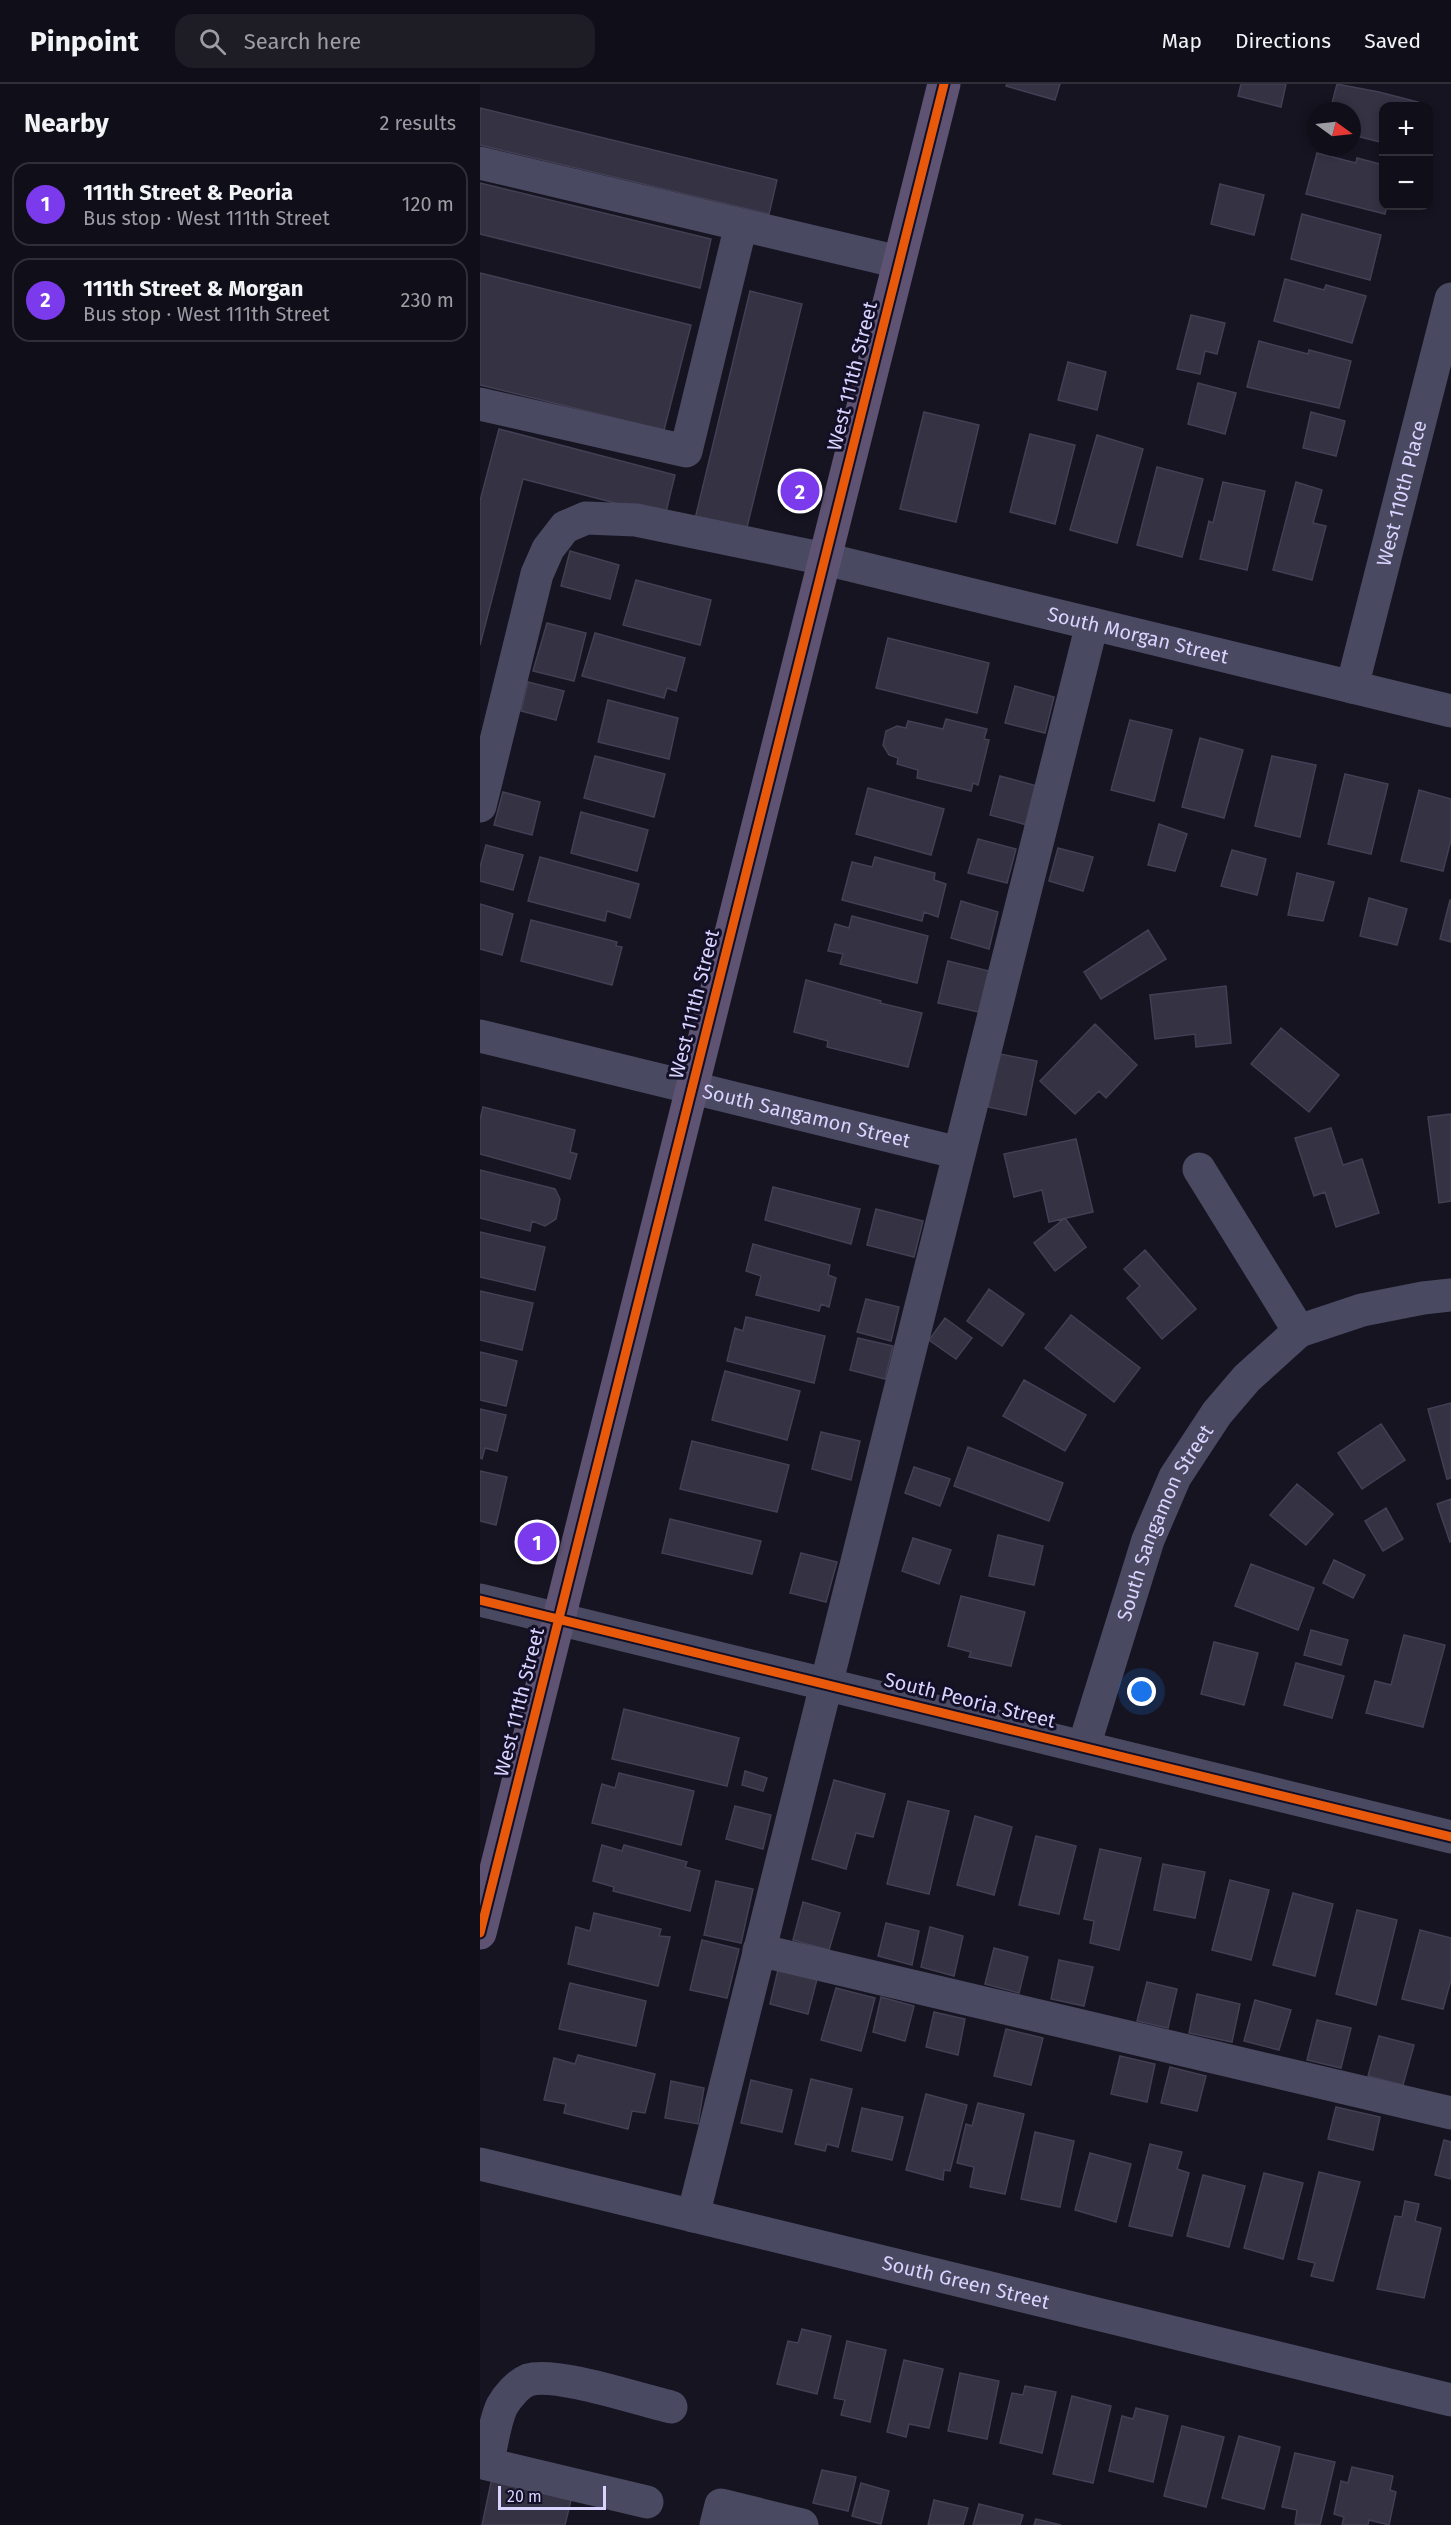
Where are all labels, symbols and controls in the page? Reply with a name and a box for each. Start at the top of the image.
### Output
search box [175,14,595,68]
text: Pinpoint [30,25,139,58]
icon: search [196,25,229,58]
text: Search here [244,28,361,55]
text: Map [1162,28,1202,54]
text: Directions [1235,28,1331,54]
text: Saved [1364,28,1421,54]
north arrow [1307,102,1361,156]
map controls [1379,102,1433,210]
button: + [1379,102,1433,156]
text: Nearby [24,108,109,139]
text: 2 results [379,111,456,135]
button: − [1379,156,1433,210]
text: 111th Street & Peoria [83,179,293,206]
text: 1 [41,192,50,216]
text: 120 m [402,192,454,216]
text: Bus stop · West 111th Street [83,206,330,230]
text: 111th Street & Morgan [83,275,303,302]
text: 2 [40,288,51,312]
text: 230 m [401,288,454,312]
street label: West 111th Street [822,298,882,453]
text: Bus stop · West 111th Street [83,302,330,326]
street label: West 110th Place [1371,418,1432,569]
pin: 2 [780,468,820,514]
street label: South Morgan Street [1045,601,1232,669]
street label: West 111th Street [664,926,724,1081]
street label: South Sangamon Street [700,1079,914,1153]
street label: South Sangamon Street [1112,1419,1219,1624]
pin: 1 [518,1520,556,1564]
street label: West 111th Street [489,1624,549,1779]
street label: South Peoria Street [882,1667,1059,1733]
your location [1127,1677,1156,1706]
street label: South Green Street [880,2250,1053,2314]
scale bar [498,2483,606,2510]
text: 20 m [507,2487,542,2506]

